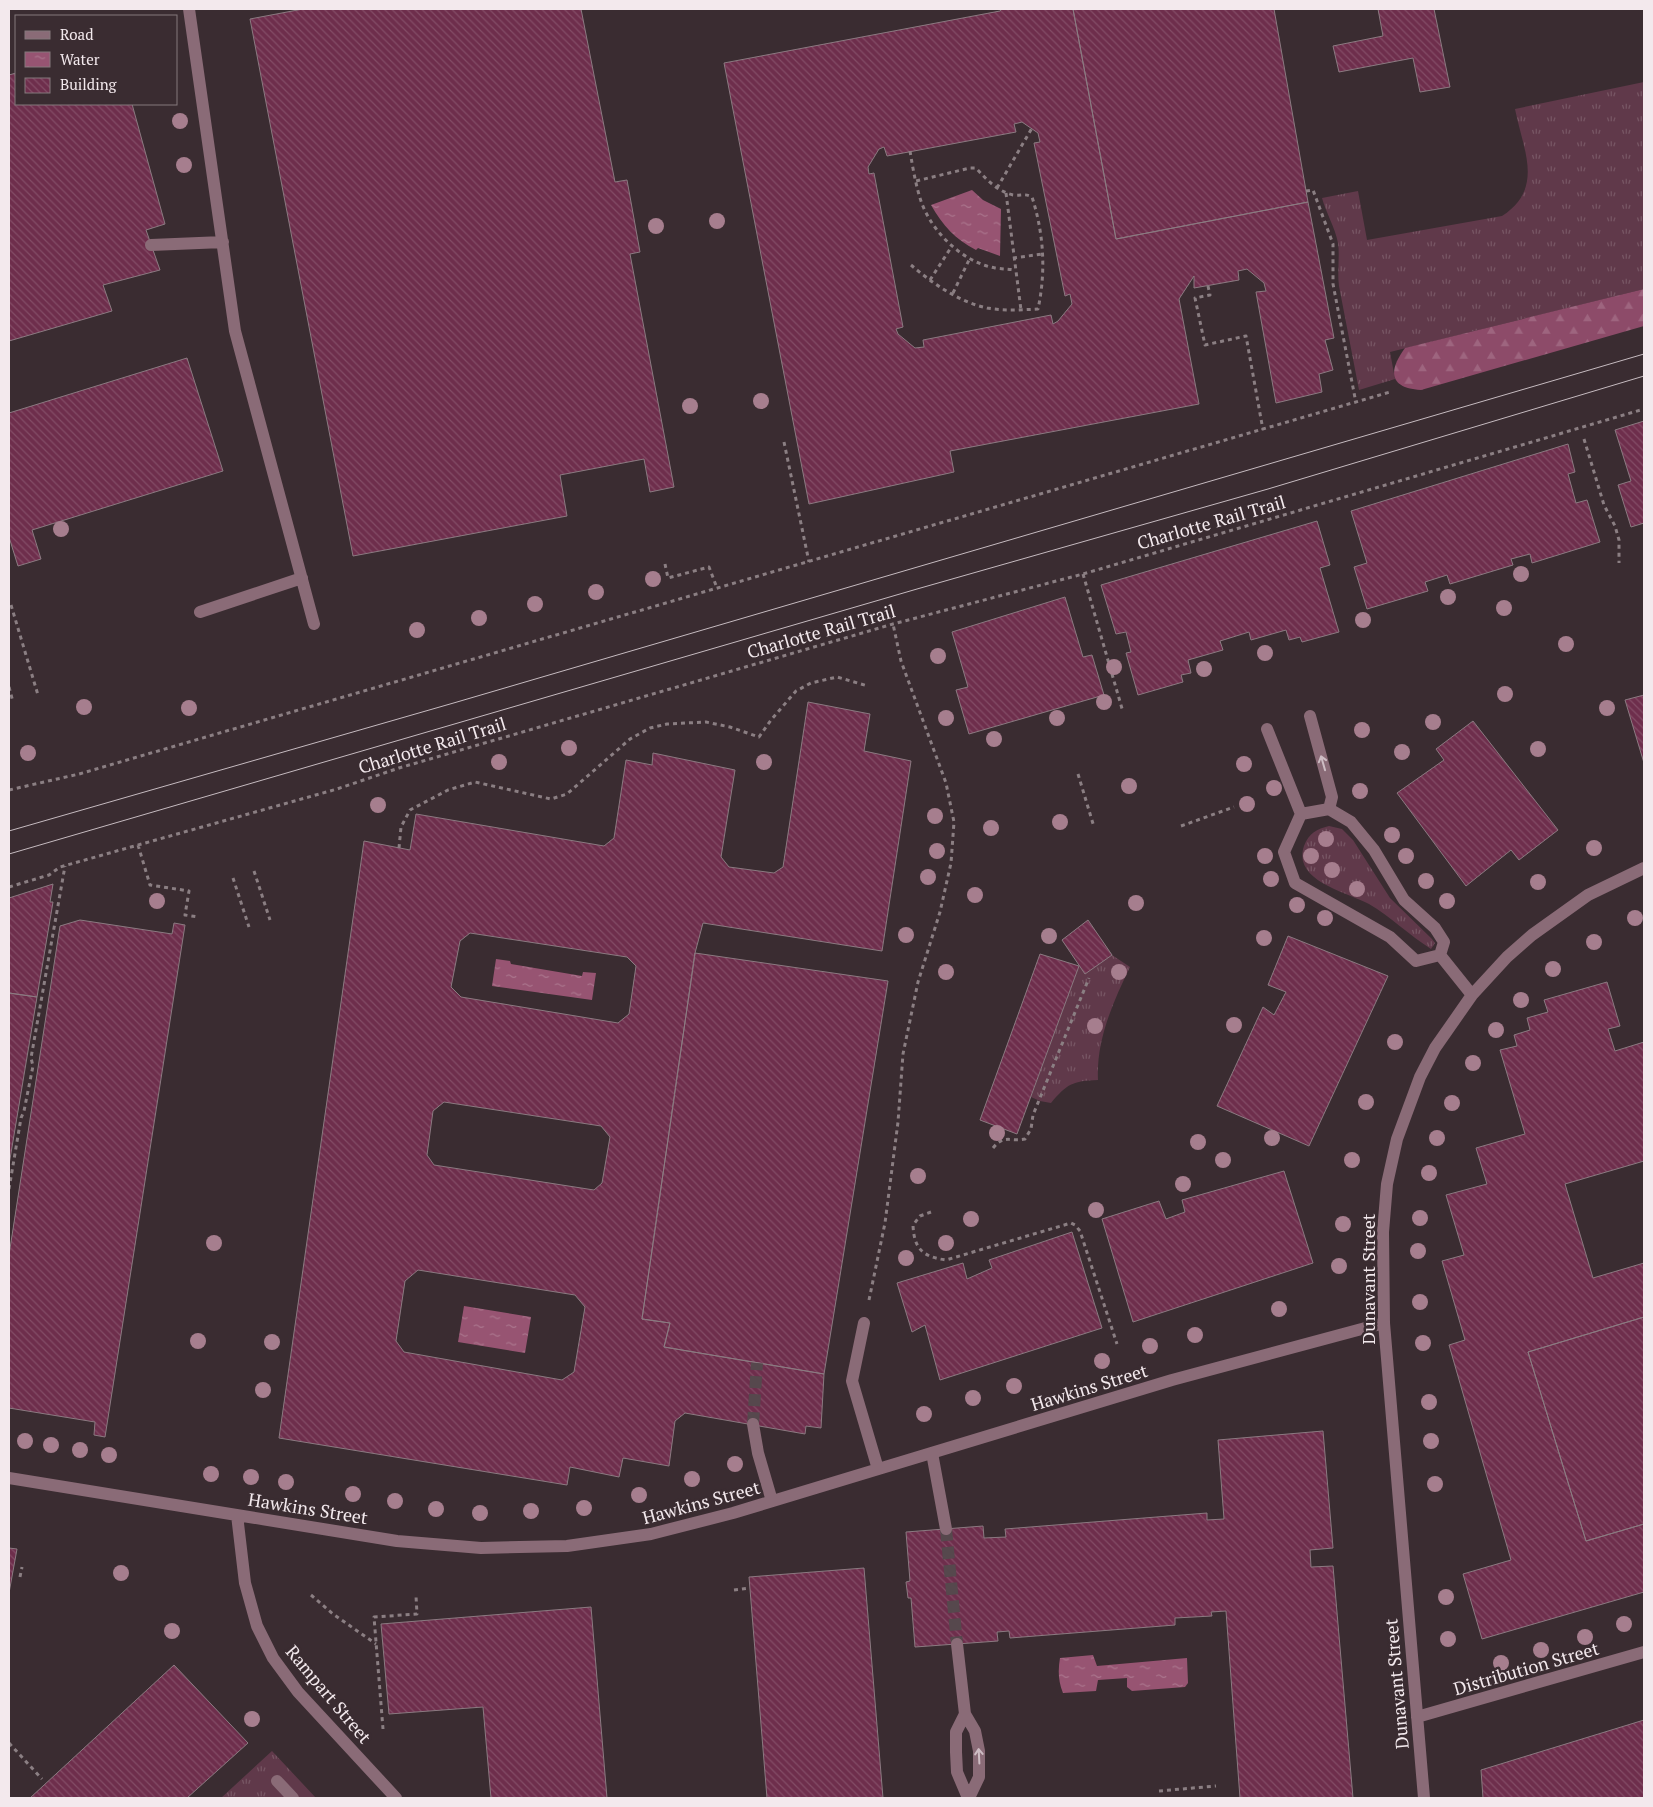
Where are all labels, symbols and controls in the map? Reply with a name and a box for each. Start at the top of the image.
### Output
legend [15,15,178,105]
text: Road [60,24,93,44]
text: Water [60,49,100,69]
text: Building [60,74,118,94]
street label: Charlotte Rail Trail [1134,489,1288,555]
street label: Charlotte Rail Trail [744,598,898,664]
street label: Charlotte Rail Trail [355,711,509,779]
one-way arrow [1318,755,1328,771]
street label: Dunavant Street [1356,1213,1380,1344]
street label: Hawkins Street [1028,1358,1151,1416]
street label: Hawkins Street [640,1475,763,1529]
street label: Hawkins Street [246,1487,370,1529]
street label: Dunavant Street [1378,1617,1414,1750]
street label: Distribution Street [1450,1636,1602,1700]
street label: Rampart Street [281,1640,377,1748]
one-way arrow [974,1748,983,1764]

